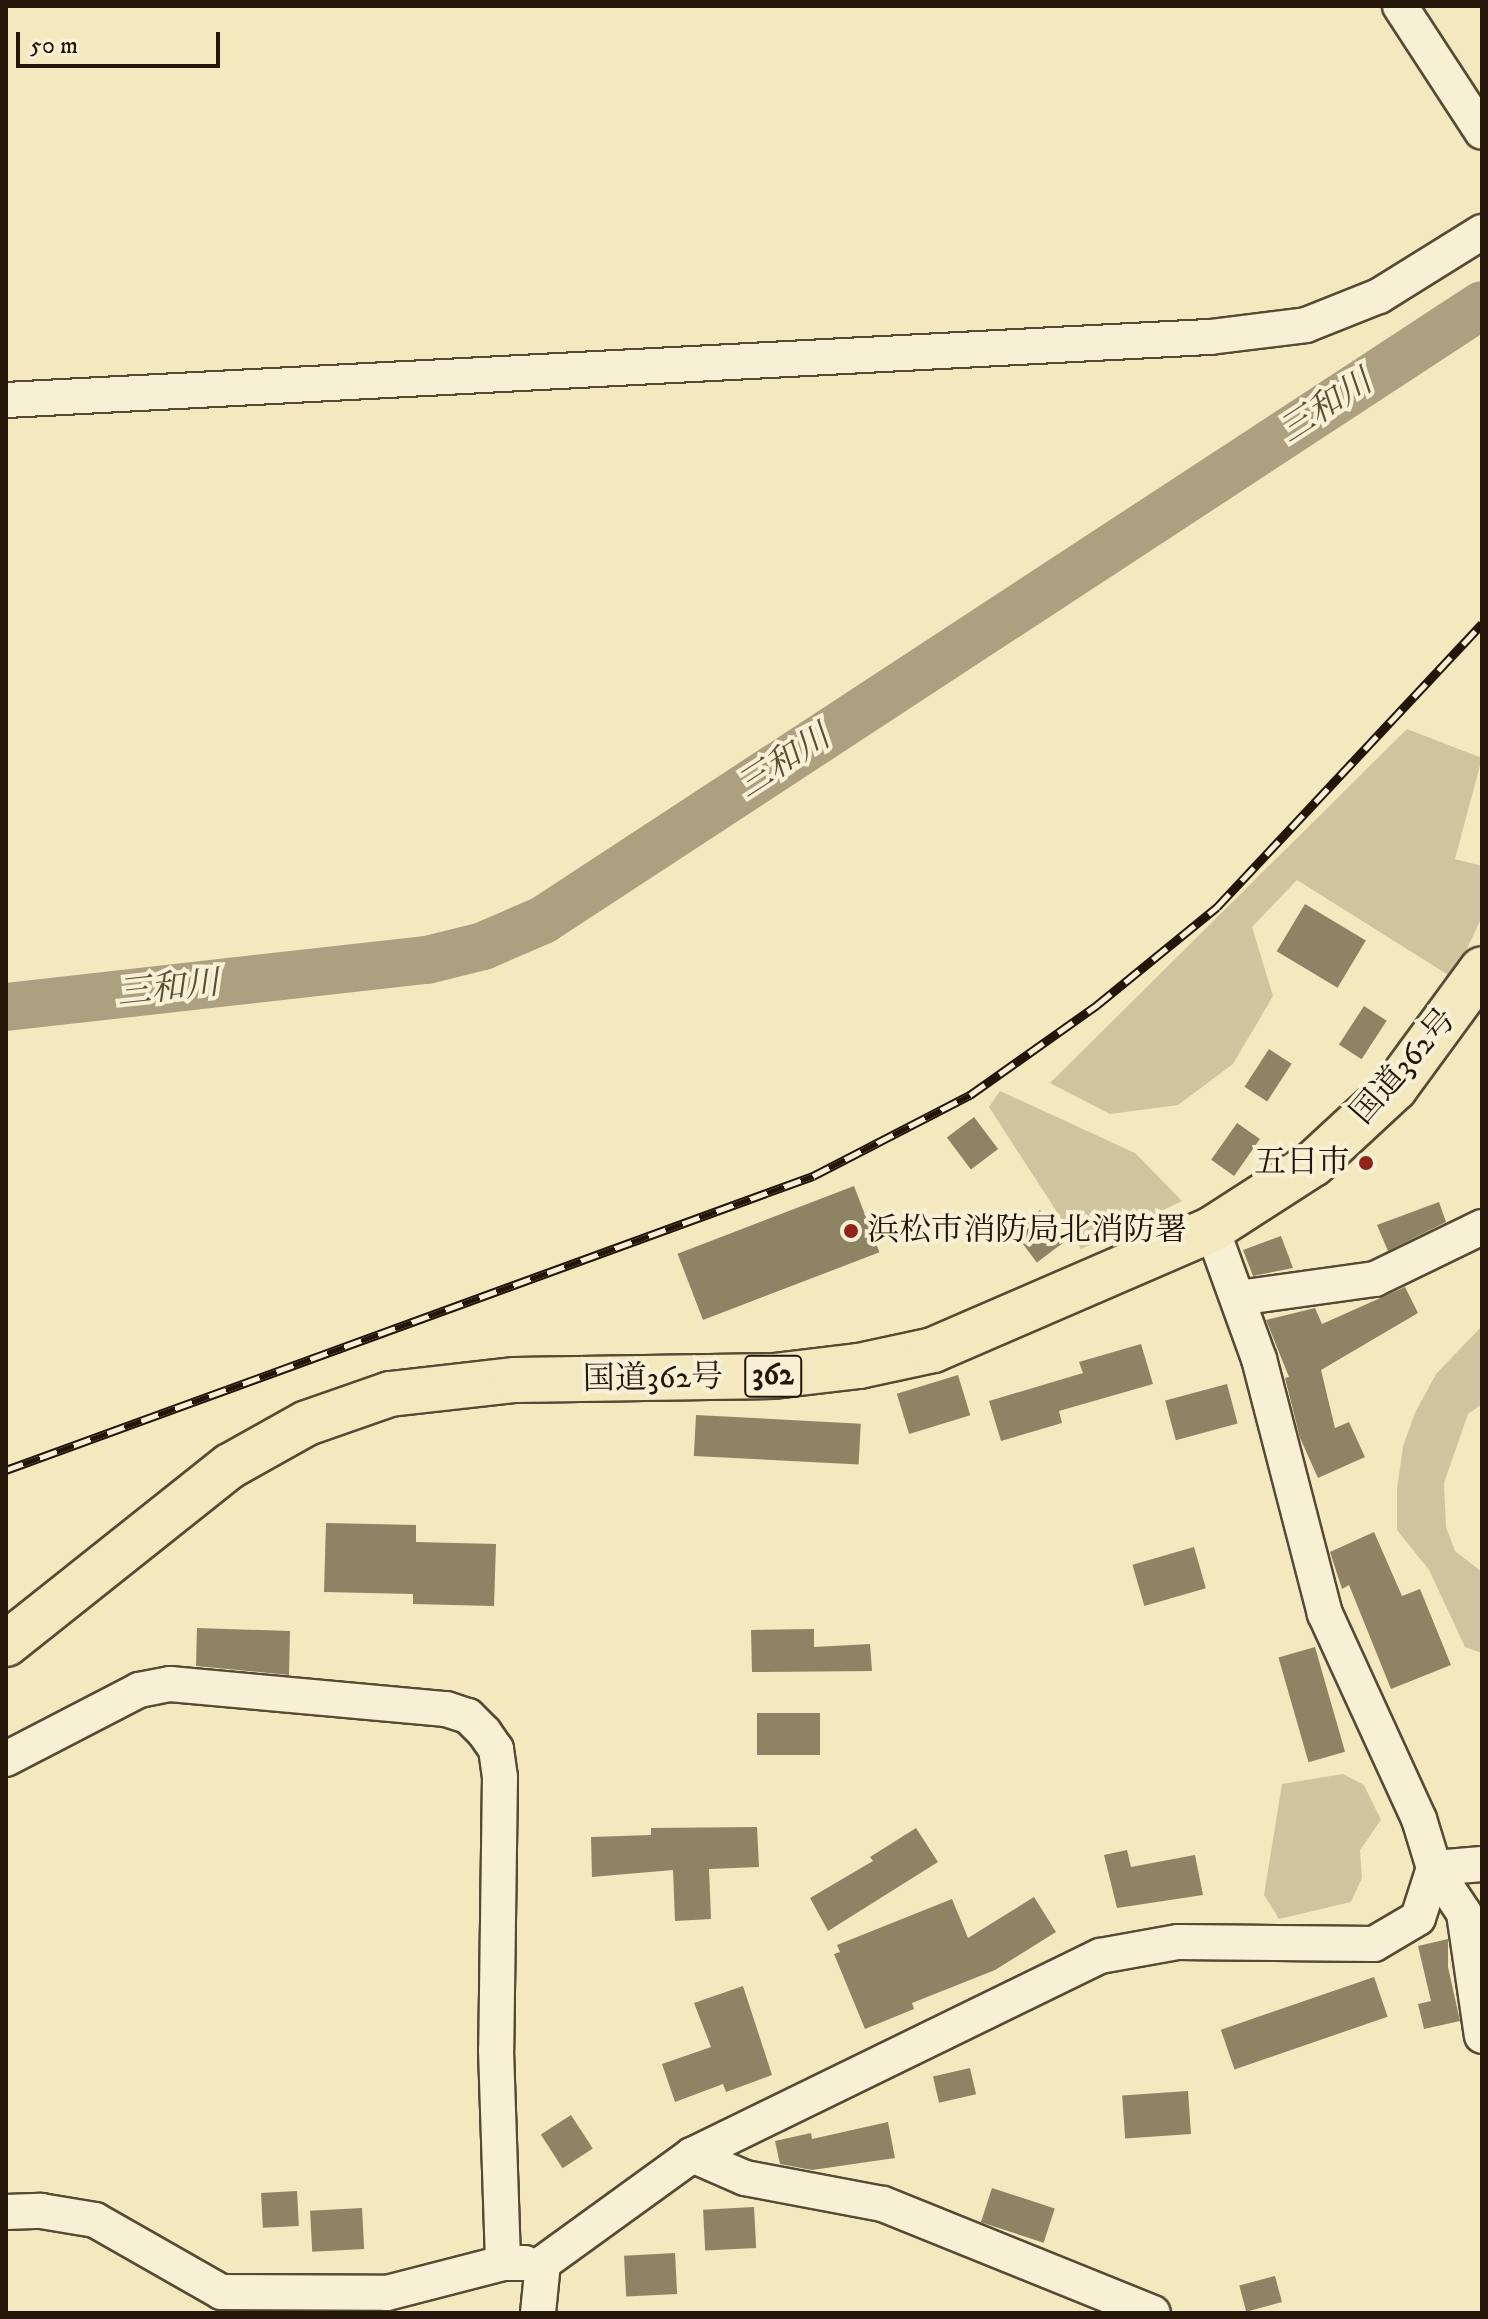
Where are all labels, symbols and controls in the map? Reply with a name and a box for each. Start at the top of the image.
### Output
scale bar [20,16,224,66]
text: 50 m [30,31,78,61]
water label: 三和川 [1272,362,1380,452]
water label: 三和川 [730,717,838,807]
water label: 三和川 [115,963,221,1015]
street label: 国道362号 [1343,1001,1465,1133]
place label: 五日市 [1254,1144,1350,1182]
marker: 五日市 [1357,1154,1375,1172]
place label: 浜松市消防局北消防署 [867,1212,1187,1250]
marker: 浜松市消防局北消防署 [842,1222,860,1240]
road number: 362 [743,1350,803,1402]
street label: 国道362号 [583,1359,723,1399]

